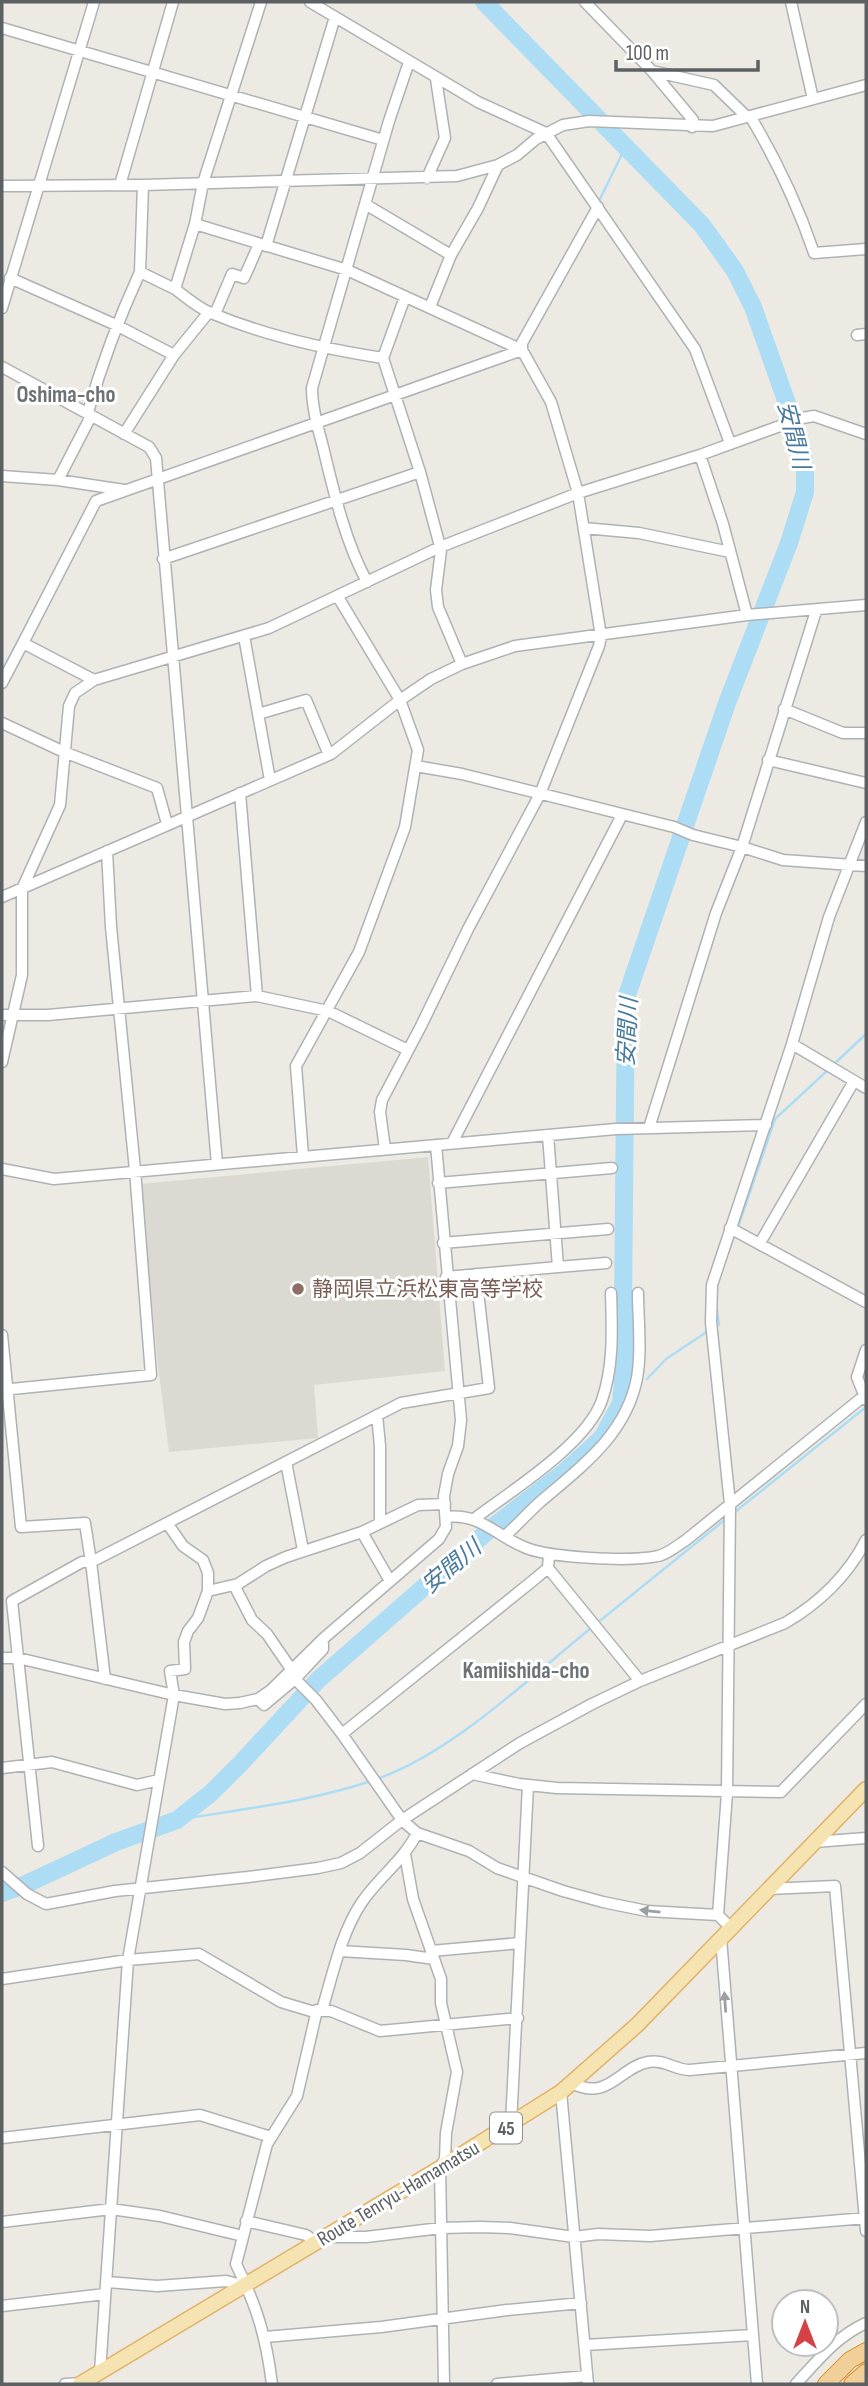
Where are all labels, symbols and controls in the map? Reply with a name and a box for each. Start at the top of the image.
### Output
scale bar [616,28,758,72]
text: 100 m [626,41,669,66]
district label: Oshima-cho [16,381,116,409]
water label: 安間川 [771,398,816,475]
water label: 安間川 [612,994,644,1067]
place label: 静岡県立浜松東高等学校 [312,1277,543,1302]
marker: 静岡県立浜松東高等学校 [290,1281,306,1297]
water label: 安間川 [416,1532,489,1600]
district label: Kamiishida-cho [462,1657,590,1685]
one-way arrow [639,1905,661,1916]
one-way arrow [719,1991,730,2013]
road number: 45 [490,2112,522,2144]
street label: Route Tenryu-Hamamatsu [313,2135,484,2252]
north arrow [770,2288,840,2358]
text: N [800,2296,810,2319]

